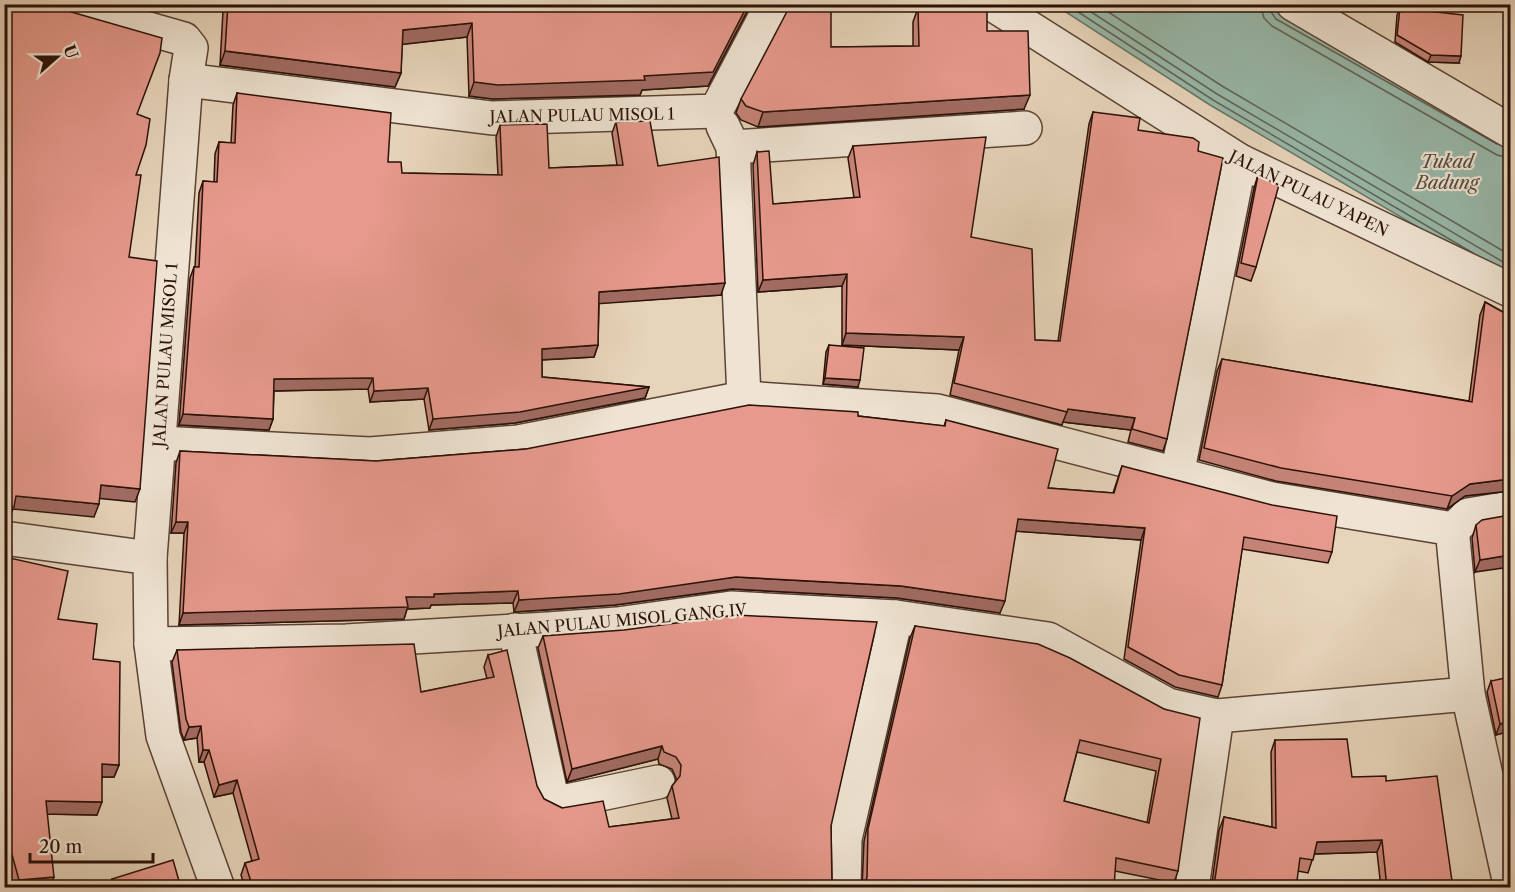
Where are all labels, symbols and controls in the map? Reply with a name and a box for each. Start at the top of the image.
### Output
north arrow [27,27,87,87]
text: U [59,42,83,61]
street label: JALAN PULAU MISOL 1 [487,103,675,127]
street label: JALAN PULAU YAPEN [1223,144,1392,240]
water label: Tukad Badung [1413,151,1480,194]
street label: JALAN PULAU MISOL 1 [148,262,181,451]
street label: JALAN PULAU MISOL GANG IV [494,599,748,641]
scale bar [30,826,153,864]
text: 20 m [39,836,83,858]

